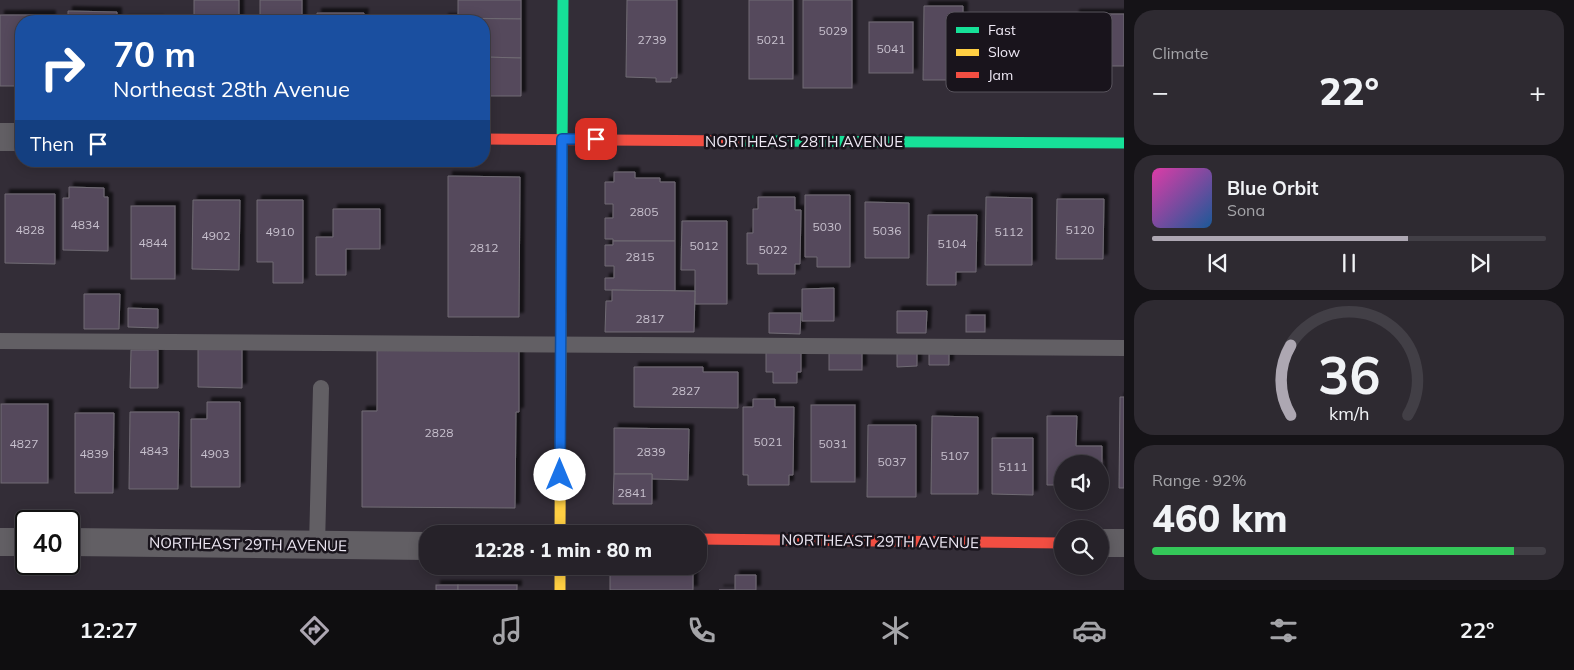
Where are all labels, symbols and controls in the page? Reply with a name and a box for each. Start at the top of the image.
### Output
legend [946,12,1112,92]
text: Fast [988,21,1016,39]
house number: 5029 [819,23,847,38]
text: 70 m [113,32,196,76]
house number: 2739 [638,32,666,47]
house number: 5021 [757,32,785,47]
icon: right [30,35,95,100]
house number: 5041 [877,41,905,56]
text: Slow [988,43,1020,61]
text: Climate [1152,43,1208,63]
text: Jam [988,66,1013,84]
text: 22° [1319,67,1379,115]
text: − [1152,74,1169,109]
text: + [1529,74,1546,109]
text: Northeast 28th Avenue [113,75,350,103]
pin [575,118,617,160]
icon: arrive [582,125,610,153]
icon: arrive [84,130,112,158]
text: Then [30,132,74,156]
street label: NORTHEAST 28TH AVENUE [705,132,903,151]
text: Blue Orbit [1227,176,1318,200]
text: Sona [1227,200,1265,220]
house number: 2805 [630,204,658,219]
house number: 4834 [71,217,99,232]
house number: 5030 [813,219,841,234]
house number: 4828 [16,222,44,237]
house number: 5120 [1066,222,1094,237]
house number: 5036 [873,223,901,238]
house number: 4910 [266,224,294,239]
house number: 5112 [995,224,1023,239]
house number: 4902 [202,228,230,243]
house number: 4844 [139,235,167,250]
house number: 5104 [938,236,966,251]
house number: 5012 [690,238,718,253]
house number: 2812 [470,240,498,255]
house number: 5022 [759,242,787,257]
house number: 2815 [626,249,654,264]
icon: previous [1204,249,1232,277]
icon: pause [1335,249,1363,277]
icon: next [1466,249,1494,277]
house number: 2817 [636,311,664,326]
text: 36 [1318,342,1380,407]
house number: 2827 [672,383,700,398]
text: km/h [1329,402,1369,424]
house number: 2828 [425,425,453,440]
house number: 5021 [754,434,782,449]
house number: 4827 [10,436,38,451]
house number: 5031 [819,436,847,451]
house number: 4843 [140,443,168,458]
house number: 2839 [637,444,665,459]
house number: 4839 [80,446,108,461]
house number: 4903 [201,446,229,461]
position arrow [533,448,585,500]
house number: 5107 [941,448,969,463]
house number: 5037 [878,454,906,469]
map controls [1054,455,1109,575]
button: sound [1054,455,1109,510]
house number: 5111 [999,459,1027,474]
text: Range · 92% [1152,470,1247,490]
house number: 2841 [618,485,646,500]
text: 460 km [1152,494,1288,542]
speed limit sign: 40 [15,510,80,575]
button: search [1054,520,1109,575]
street label: NORTHEAST 29TH AVENUE [781,530,979,552]
street label: NORTHEAST 29TH AVENUE [149,533,347,555]
text: 12:28 · 1 min · 80 m [474,538,652,562]
icon: directions [297,613,332,648]
icon: music [490,613,525,648]
icon: phone [684,613,719,648]
icon: climate [878,613,913,648]
icon: car [1072,613,1107,648]
icon: filters [1266,613,1301,648]
text: 12:27 [79,616,138,644]
text: 22° [1460,616,1494,644]

